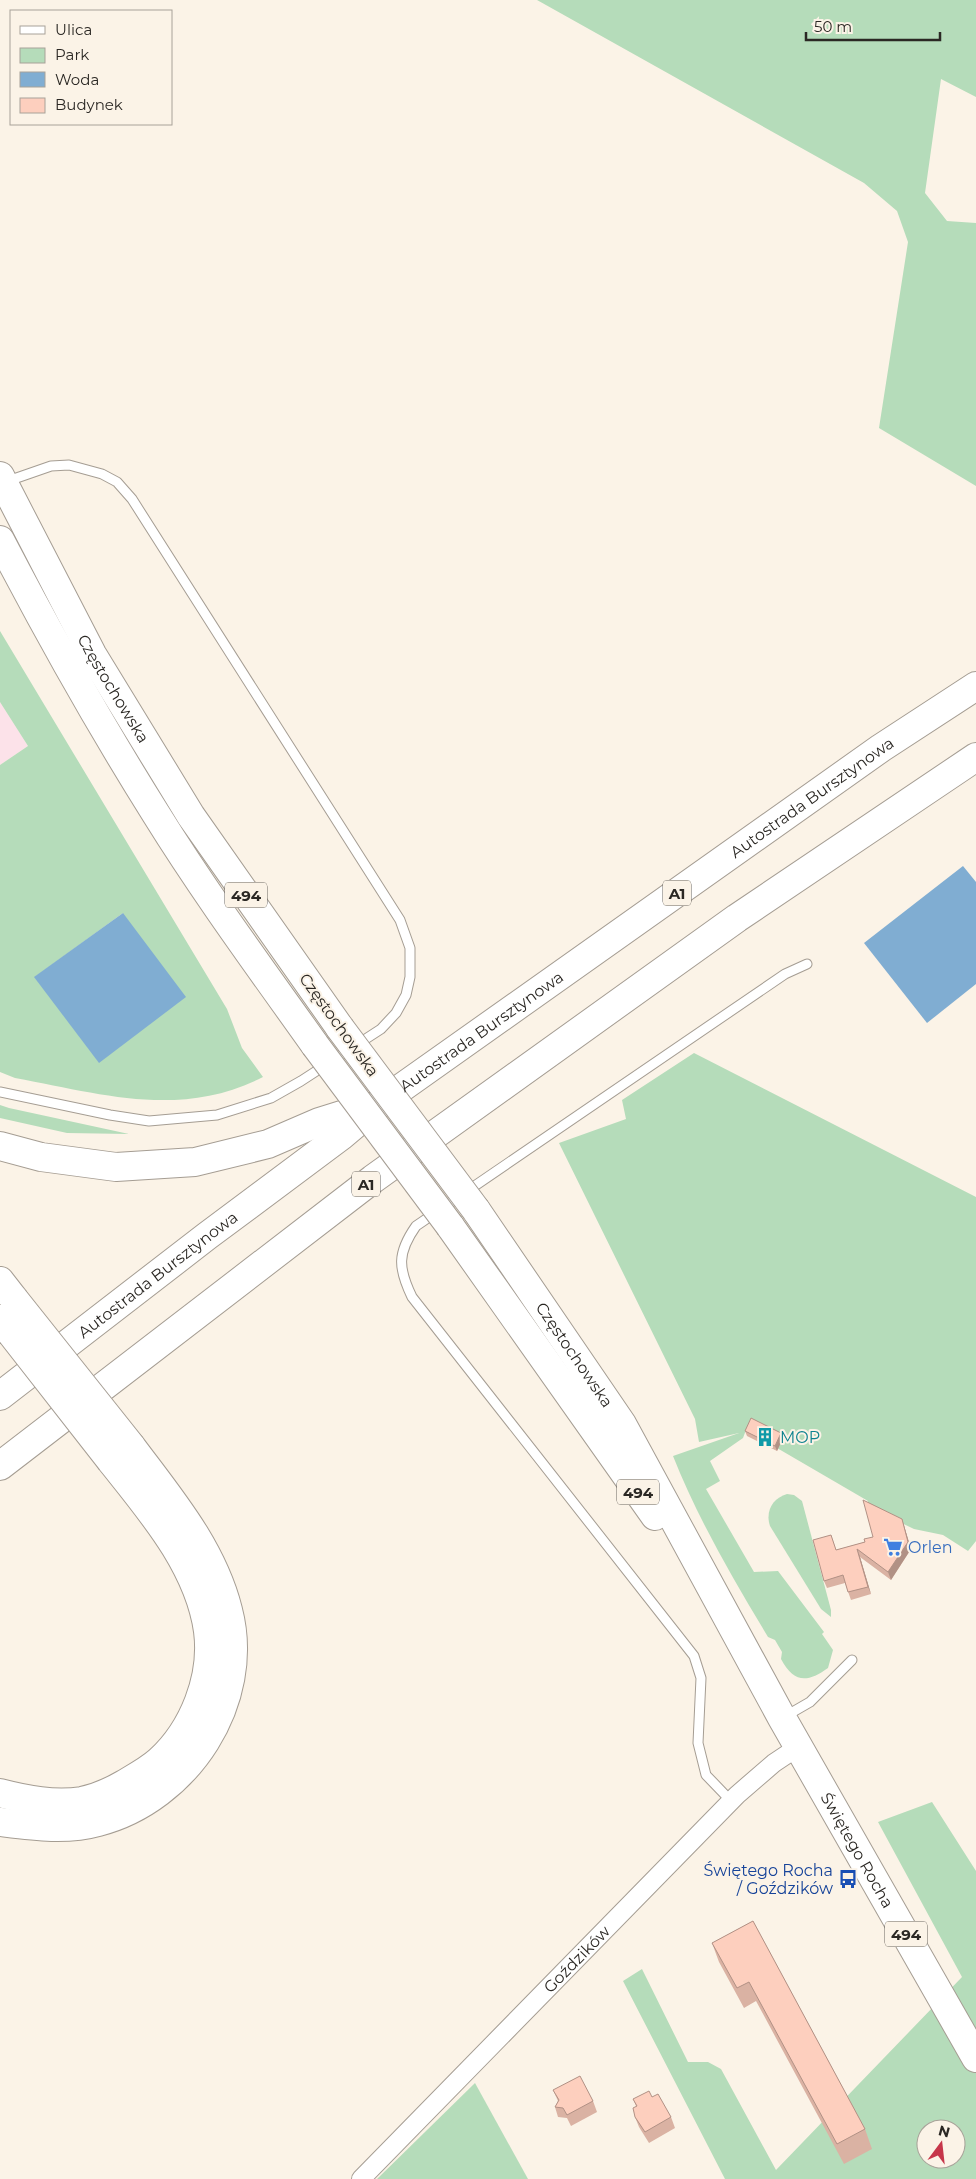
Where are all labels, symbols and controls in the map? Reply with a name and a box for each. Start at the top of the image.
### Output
legend [10,10,172,125]
scale bar [806,10,940,42]
text: 50 m [814,17,852,36]
text: Ulica [55,20,92,39]
text: Park [55,45,89,64]
text: Woda [55,70,99,89]
text: Budynek [55,95,123,114]
street label: Częstochowska [74,631,153,746]
street label: Autostrada Bursztynowa [726,733,897,862]
road number: A1 [663,880,691,906]
road number: 494 [225,882,267,908]
street label: Autostrada Bursztynowa [396,967,567,1096]
street label: Częstochowska [295,970,383,1080]
road number: A1 [352,1172,380,1196]
street label: Autostrada Bursztynowa [74,1207,241,1342]
street label: Częstochowska [532,1298,617,1411]
building icon: MOP [754,1426,776,1448]
place label: MOP [780,1428,820,1447]
road number: 494 [617,1480,659,1504]
supermarket icon: Orlen [882,1536,904,1558]
place label: Orlen [908,1538,953,1557]
street label: Świętego Rocha [817,1789,898,1911]
place label: Świętego Rocha / Goździków [704,1861,833,1898]
bus stop icon: Świętego Rocha / Goździków [837,1868,859,1890]
street label: Goździków [539,1921,614,1997]
road number: 494 [885,1922,927,1946]
north arrow [916,2119,966,2169]
text: N [937,2121,952,2142]

